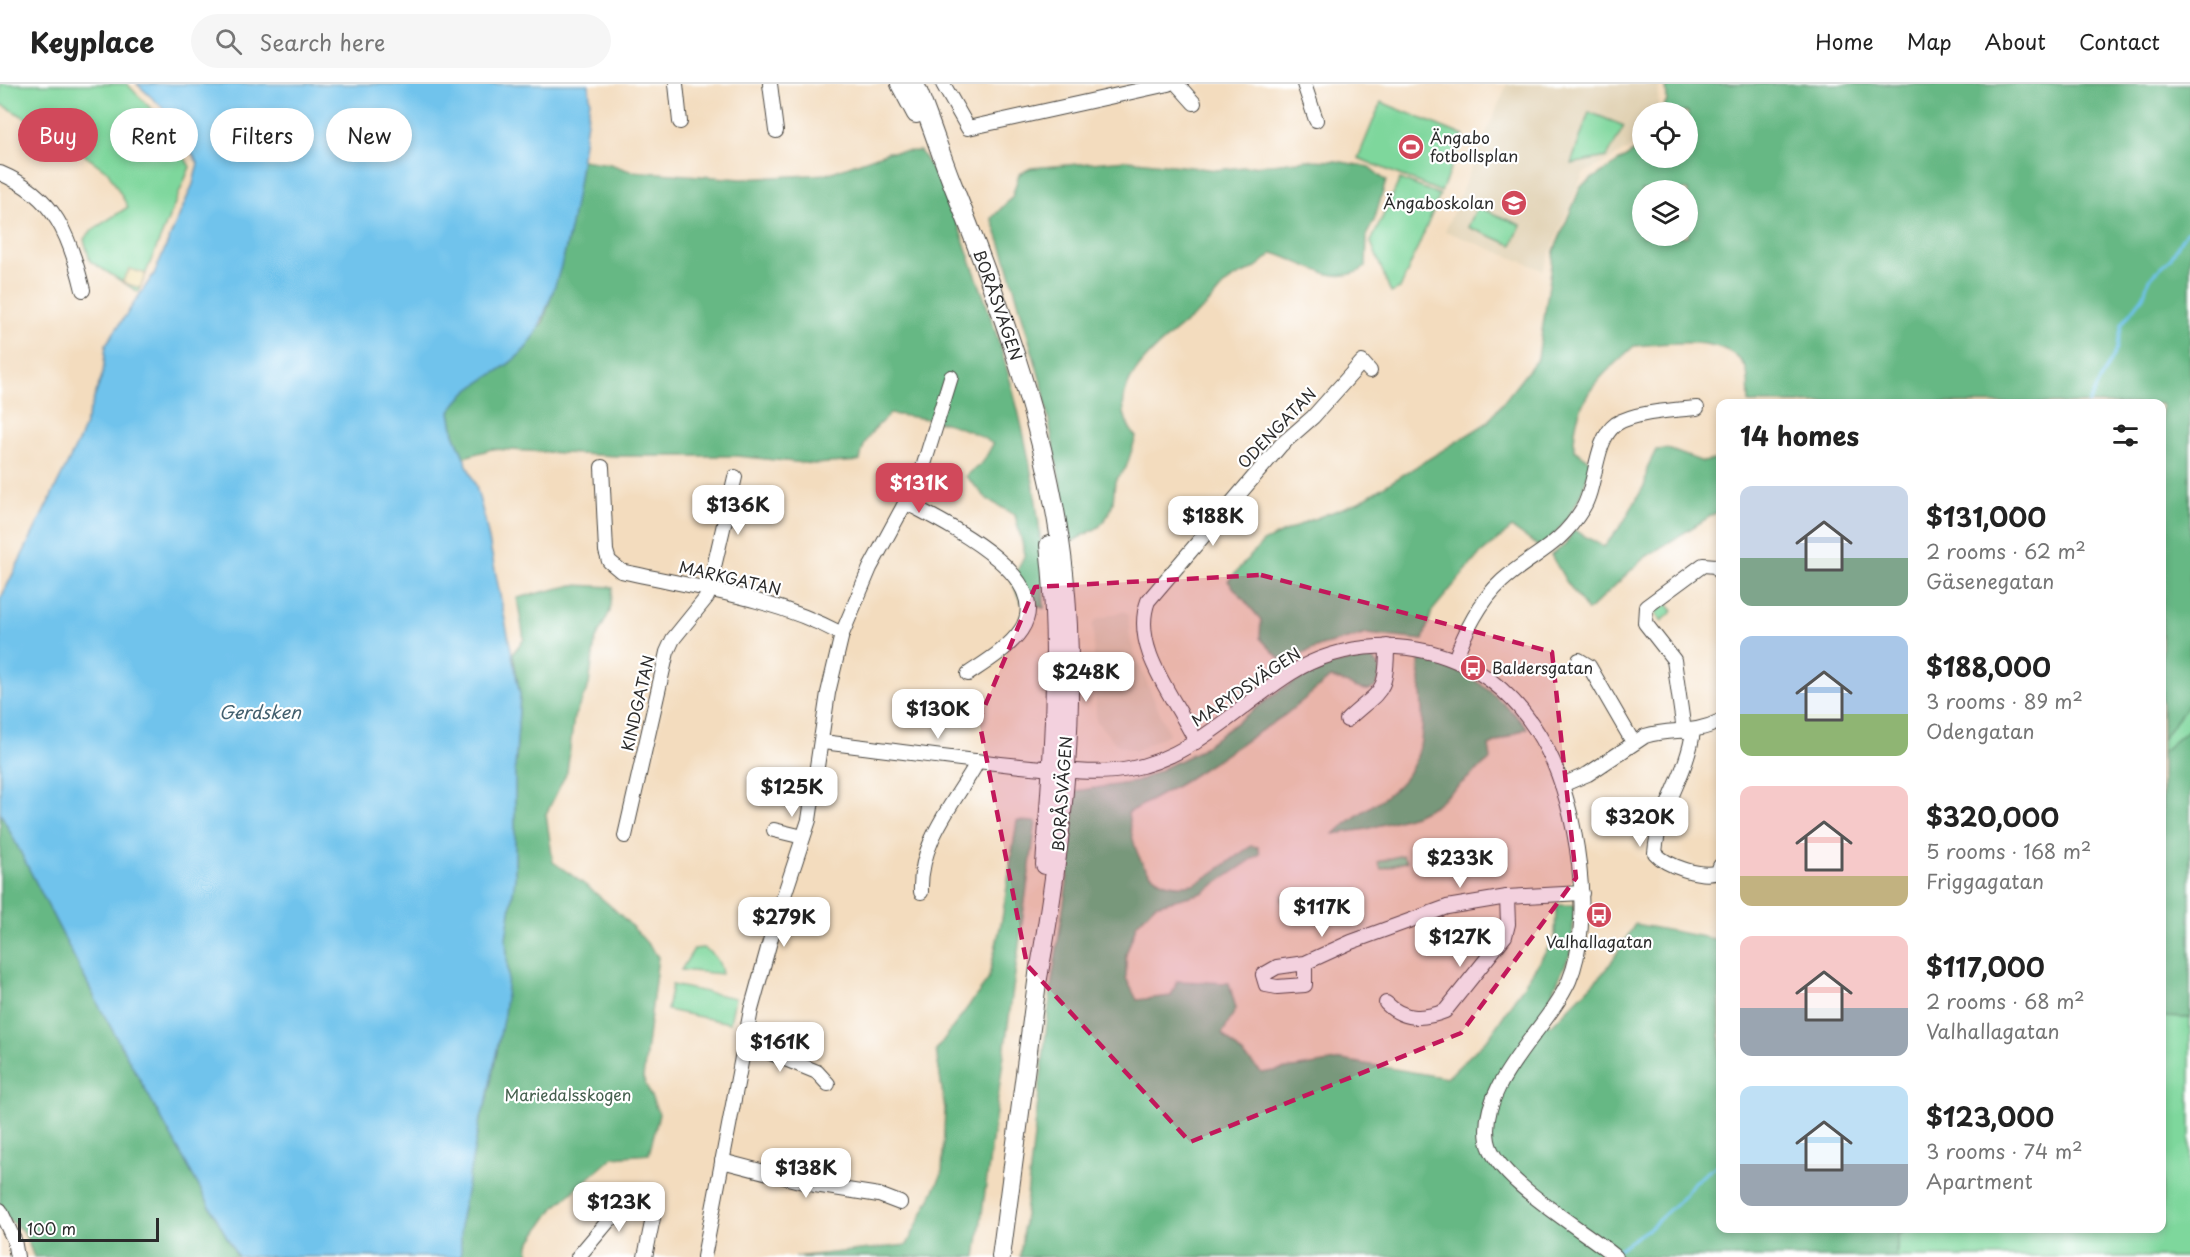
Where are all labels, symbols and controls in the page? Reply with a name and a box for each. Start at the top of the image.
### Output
search box [191,14,611,68]
text: Keyplace [30,20,155,63]
icon: search [212,25,245,58]
text: Search here [260,25,385,58]
text: Home [1815,25,1874,57]
text: Map [1907,25,1952,57]
text: About [1985,25,2046,57]
text: Contact [2079,25,2160,57]
map controls [1632,102,1698,246]
button: locate [1632,102,1698,168]
chip: Buy [18,108,98,162]
chip: Rent [110,108,198,162]
chip: Filters [210,108,314,162]
chip: New [326,108,412,162]
place label: Ängabo fotbollsplan [1430,125,1518,167]
sports icon: Ängabo fotbollsplan [1396,132,1426,162]
button: layers [1632,180,1698,246]
school or university icon: Ängaboskolan [1499,188,1529,218]
place label: Ängaboskolan [1383,190,1494,214]
street label: BORÅSVÄGEN [968,245,1029,363]
street label: ODENGATAN [1231,381,1321,473]
text: 14 homes [1740,416,1859,455]
icon: filters [2109,419,2142,452]
pin: $131K [877,463,961,514]
text: $131K [890,467,948,497]
pin: $136K [696,485,780,536]
text: $136K [706,489,770,519]
pin: $188K [1171,496,1255,547]
text: $131,000 [1926,497,2046,536]
text: $188K [1182,500,1244,530]
icon: home [1788,510,1860,582]
text: 2 rooms · 62 m² [1926,536,2086,566]
street label: MARKGATAN [677,554,784,600]
text: Gäsenegatan [1926,566,2054,596]
street label: MARYDSVÄGEN [1186,641,1305,732]
text: $188,000 [1926,647,2051,686]
street label: KINDGATAN [614,652,660,753]
pin: $248K [1044,652,1128,703]
bus stop icon: Baldersgatan [1458,653,1488,683]
place label: Baldersgatan [1492,655,1593,679]
text: $248K [1052,656,1120,686]
icon: home [1788,660,1860,732]
text: 3 rooms · 89 m² [1926,686,2083,716]
pin: $130K [896,689,980,740]
text: $130K [906,693,970,723]
water label: Gerdsken [219,698,302,725]
text: Odengatan [1926,716,2034,746]
street label: BORÅSVÄGEN [1045,735,1077,853]
pin: $125K [750,767,834,818]
text: $125K [761,771,823,801]
pin: $320K [1598,797,1682,848]
text: $320,000 [1926,797,2059,836]
text: $320K [1605,801,1675,831]
icon: home [1788,810,1860,882]
text: 5 rooms · 168 m² [1926,836,2091,866]
pin: $233K [1418,838,1502,889]
text: $233K [1427,842,1493,872]
text: Friggagatan [1926,866,2044,896]
pin: $117K [1280,887,1364,938]
text: $117K [1293,891,1351,921]
pin: $279K [742,897,826,948]
bus stop icon: Valhallagatan [1584,900,1614,930]
text: $279K [752,901,816,931]
pin: $127K [1418,917,1502,968]
text: $127K [1429,921,1491,951]
place label: Valhallagatan [1546,929,1652,953]
text: $117,000 [1926,947,2045,986]
icon: home [1788,960,1860,1032]
text: 2 rooms · 68 m² [1926,986,2085,1016]
text: Valhallagatan [1926,1016,2059,1046]
pin: $161K [738,1022,822,1073]
text: $161K [750,1026,810,1056]
park label: Mariedalsskogen [505,1082,631,1106]
text: $123,000 [1926,1097,2054,1136]
icon: home [1788,1110,1860,1182]
text: 3 rooms · 74 m² [1926,1136,2083,1166]
pin: $138K [764,1148,848,1199]
text: $138K [775,1152,837,1182]
text: Apartment [1926,1166,2033,1196]
pin: $123K [577,1182,661,1233]
text: $123K [587,1186,651,1216]
scale bar [18,1215,159,1242]
text: 100 m [27,1216,76,1240]

